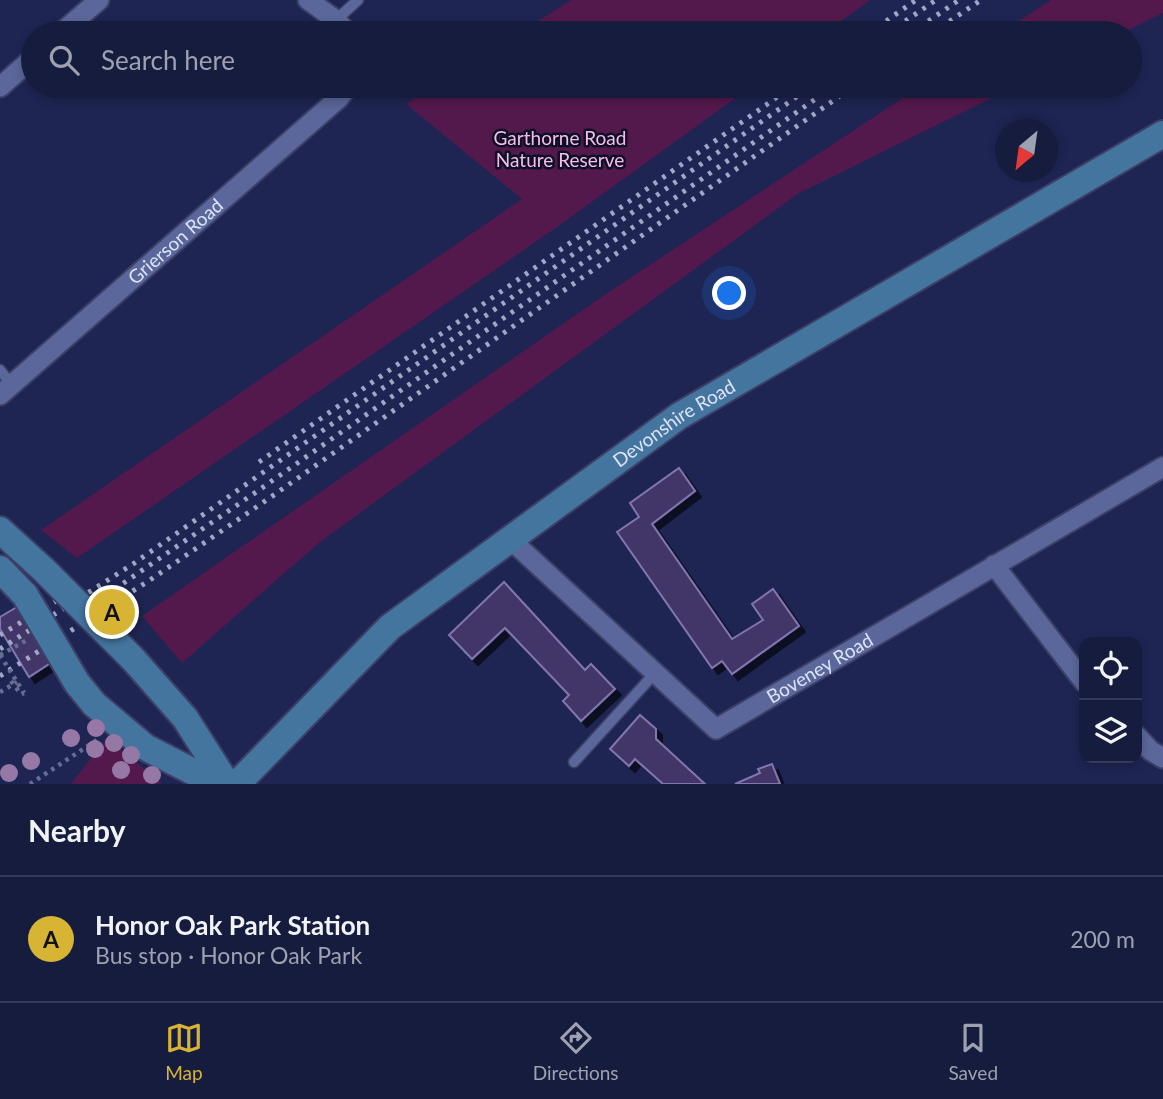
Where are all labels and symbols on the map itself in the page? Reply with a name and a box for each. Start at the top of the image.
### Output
north arrow [995,119,1058,182]
park label: Garthorne Road Nature Reserve [494,126,626,171]
street label: Grierson Road [123,193,227,289]
your location [712,276,746,310]
street label: Devonshire Road [608,374,739,472]
pin: A [89,586,135,638]
street label: Boveney Road [762,628,877,708]

